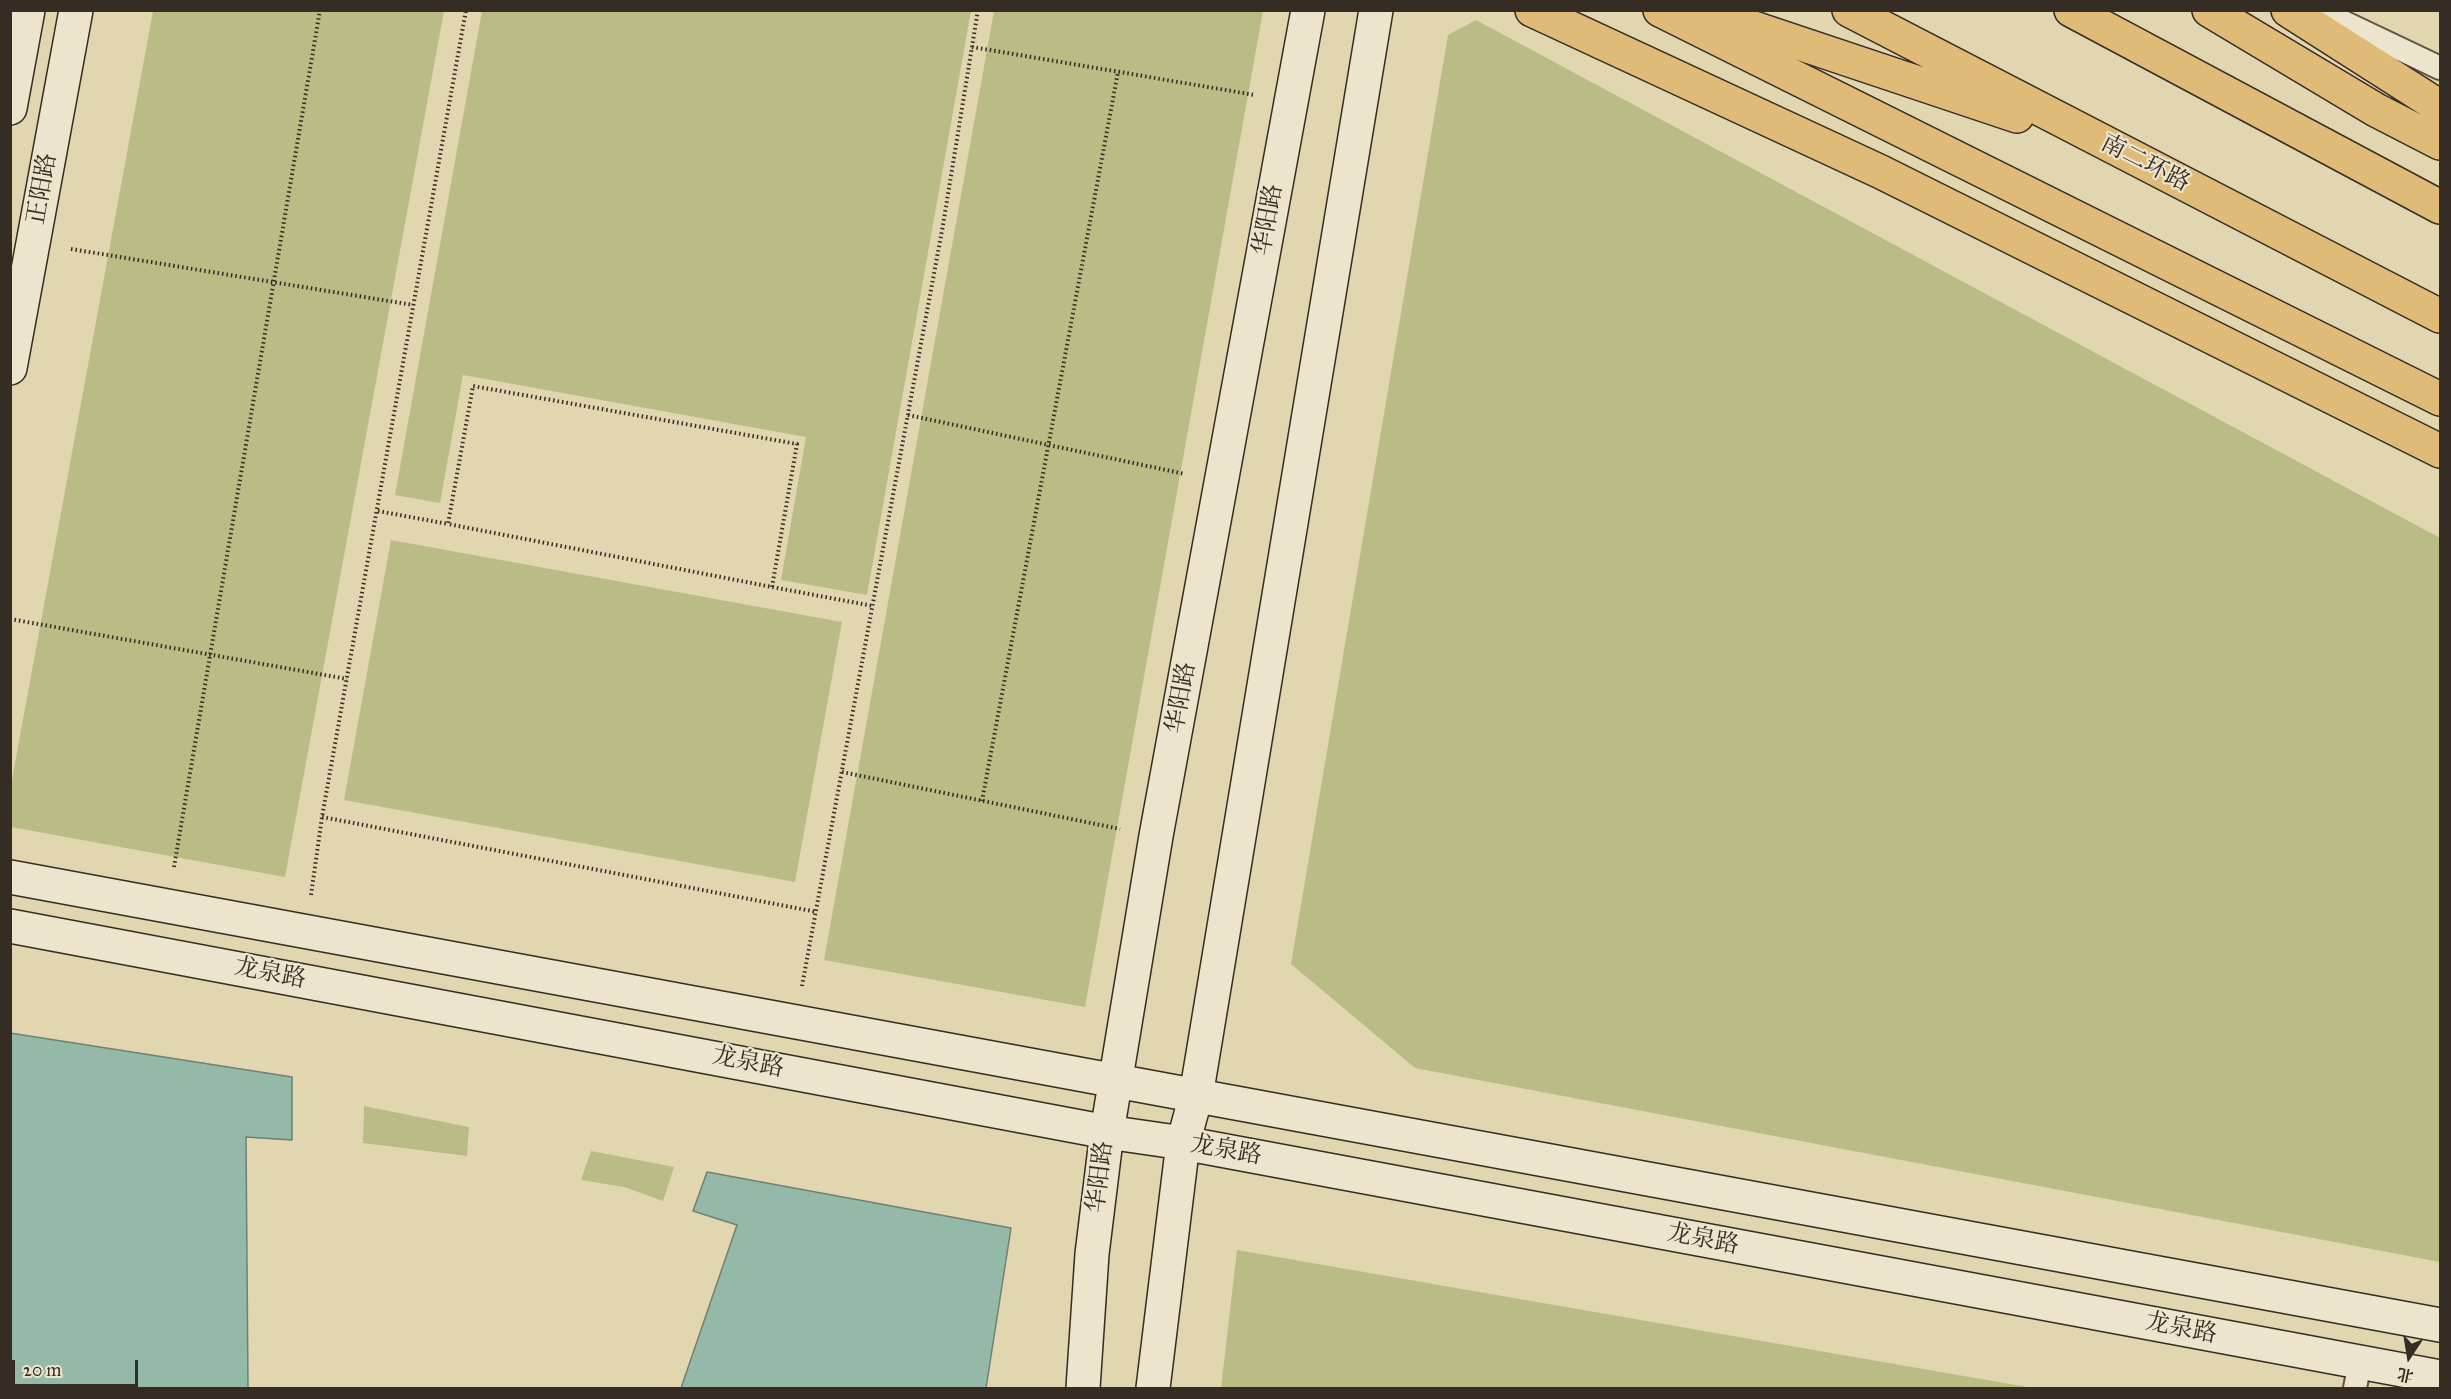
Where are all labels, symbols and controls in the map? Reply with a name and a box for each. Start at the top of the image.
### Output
street label: 南二环路 [2096,129,2194,199]
street label: 正阳路 [23,151,63,227]
street label: 华阳路 [1249,182,1289,258]
street label: 华阳路 [1162,660,1202,736]
street label: 龙泉路 [232,953,308,995]
street label: 龙泉路 [710,1042,786,1084]
street label: 龙泉路 [1188,1131,1264,1171]
street label: 华阳路 [1082,1140,1120,1214]
street label: 龙泉路 [1665,1219,1741,1261]
street label: 龙泉路 [2143,1308,2219,1350]
north arrow [2379,1327,2439,1387]
scale bar [15,1348,141,1386]
text: 20 m [23,1359,61,1381]
text: 北 [2395,1364,2415,1386]

